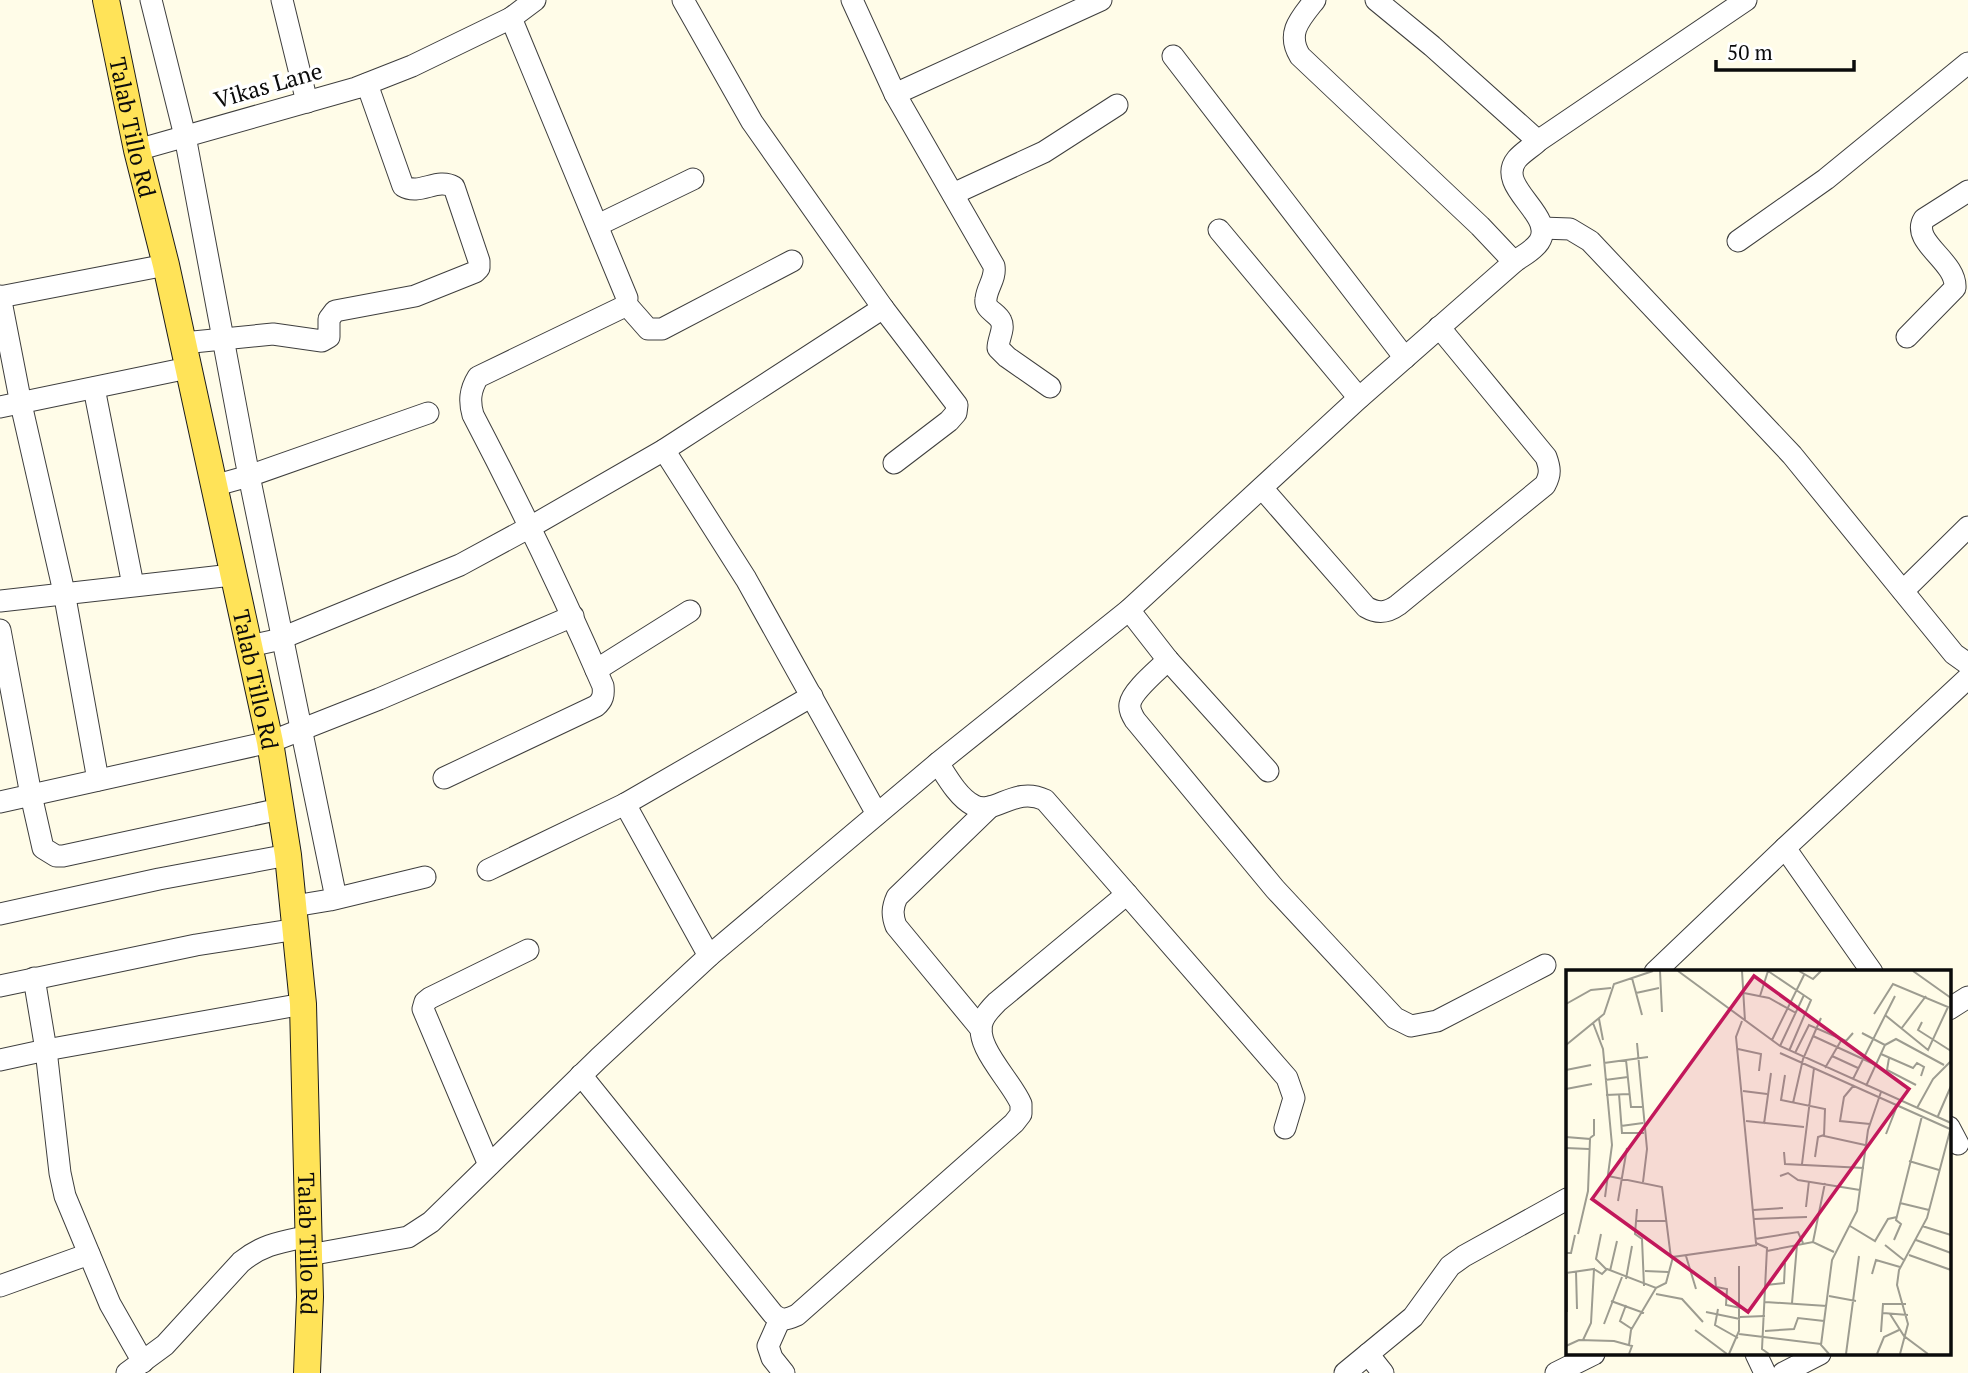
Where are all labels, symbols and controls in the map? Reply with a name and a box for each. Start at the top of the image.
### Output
scale bar [1716,28,1854,72]
text: 50 m [1727,38,1773,66]
street label: Talab Tillo Rd [103,54,164,201]
street label: Vikas Lane [210,55,326,115]
street label: Talab Tillo Rd [226,606,287,752]
inset map [1566,970,1951,1356]
street label: Talab Tillo Rd [292,1172,326,1316]

